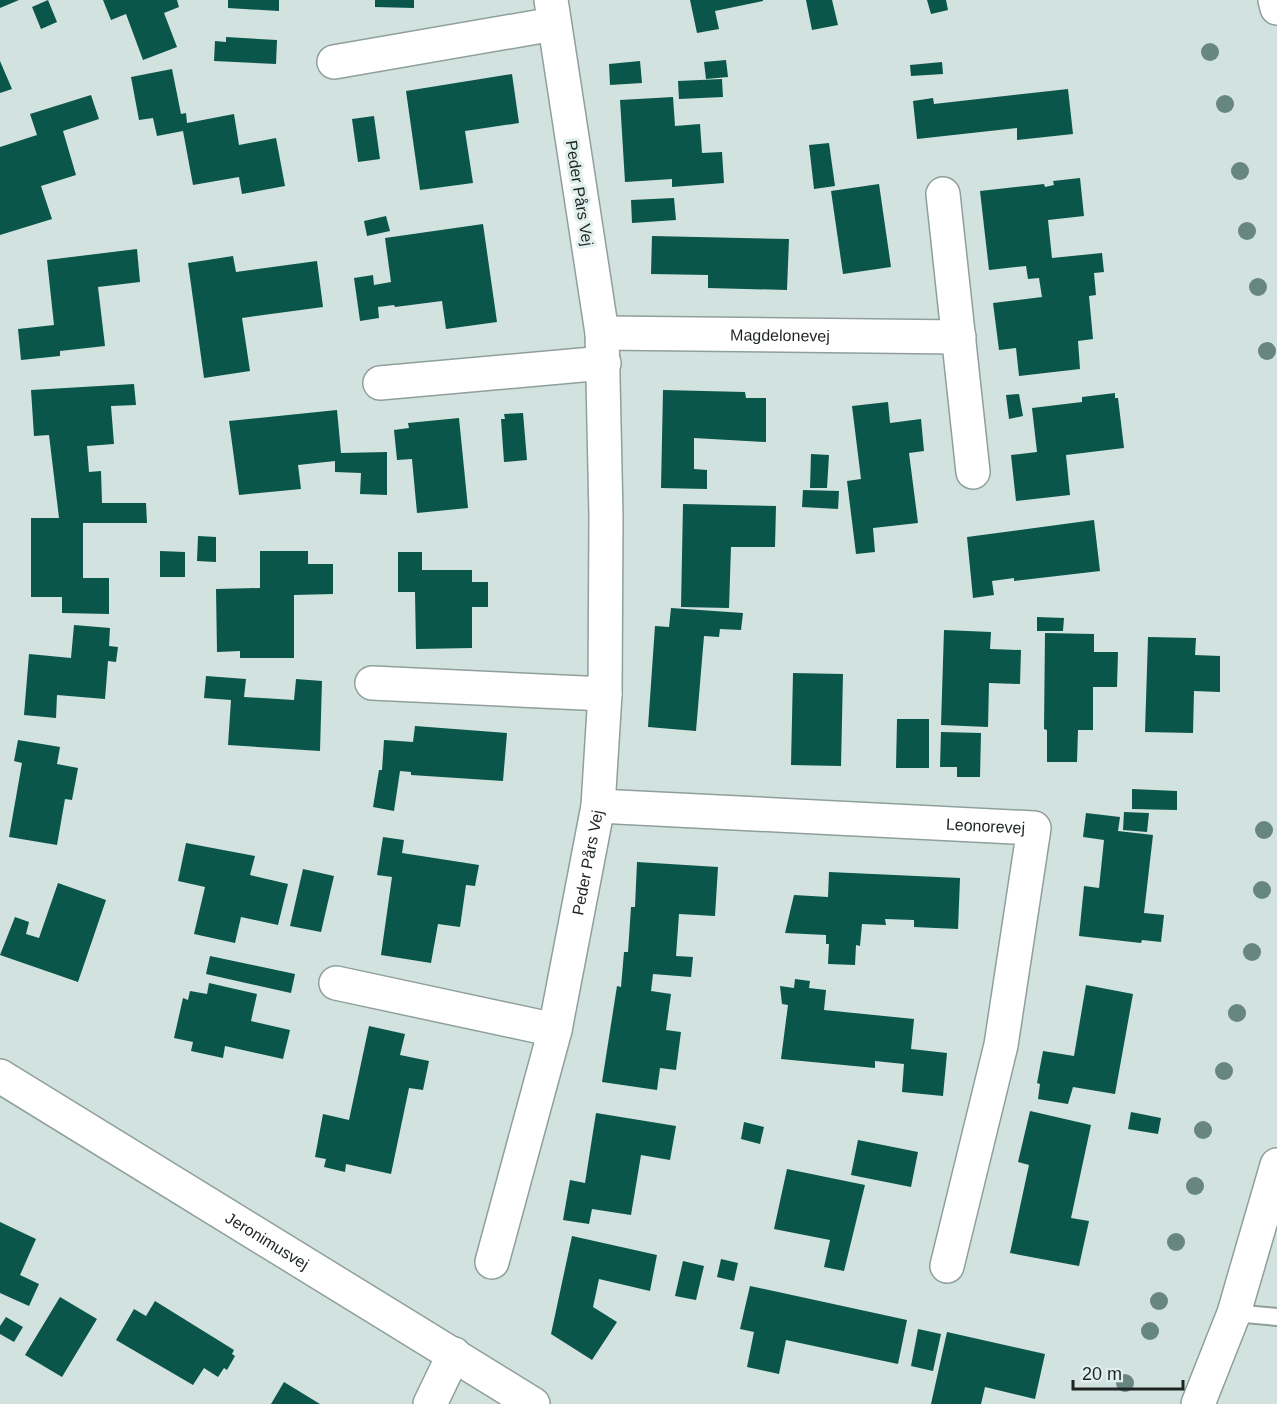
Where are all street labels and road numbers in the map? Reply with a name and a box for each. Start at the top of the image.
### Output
street label: Peder Pårs Vej [563,139,596,247]
street label: Magdelonevej [730,326,830,345]
street label: Peder Pårs Vej [569,809,606,917]
street label: Leonorevej [945,816,1025,837]
street label: Jeronimusvej [223,1209,312,1273]

